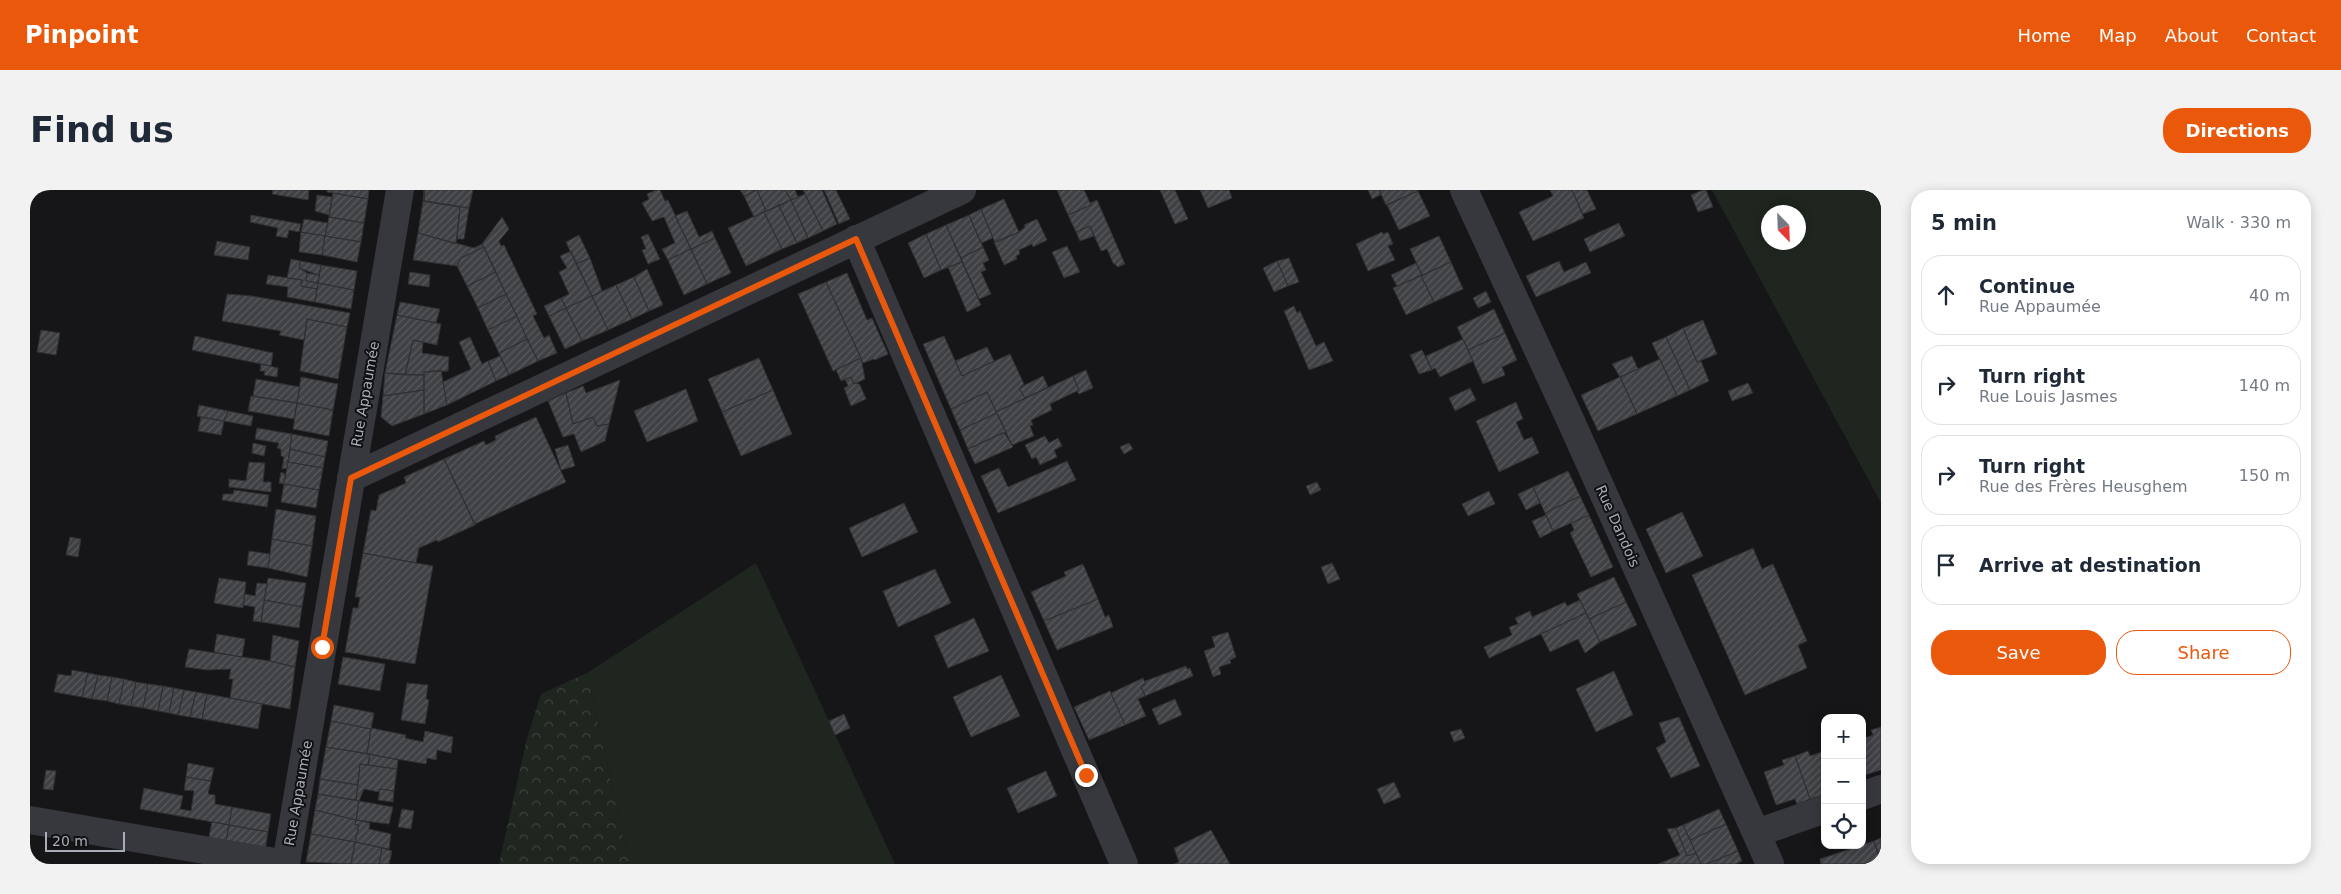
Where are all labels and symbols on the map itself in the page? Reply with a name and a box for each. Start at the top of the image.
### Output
north arrow [1761,205,1806,250]
street label: Rue Appaumée [348,340,382,448]
street label: Rue Dandois [1593,483,1643,569]
route start [311,636,334,659]
street label: Rue Appaumée [281,739,315,847]
route end [1075,764,1098,787]
scale bar [45,829,125,852]

